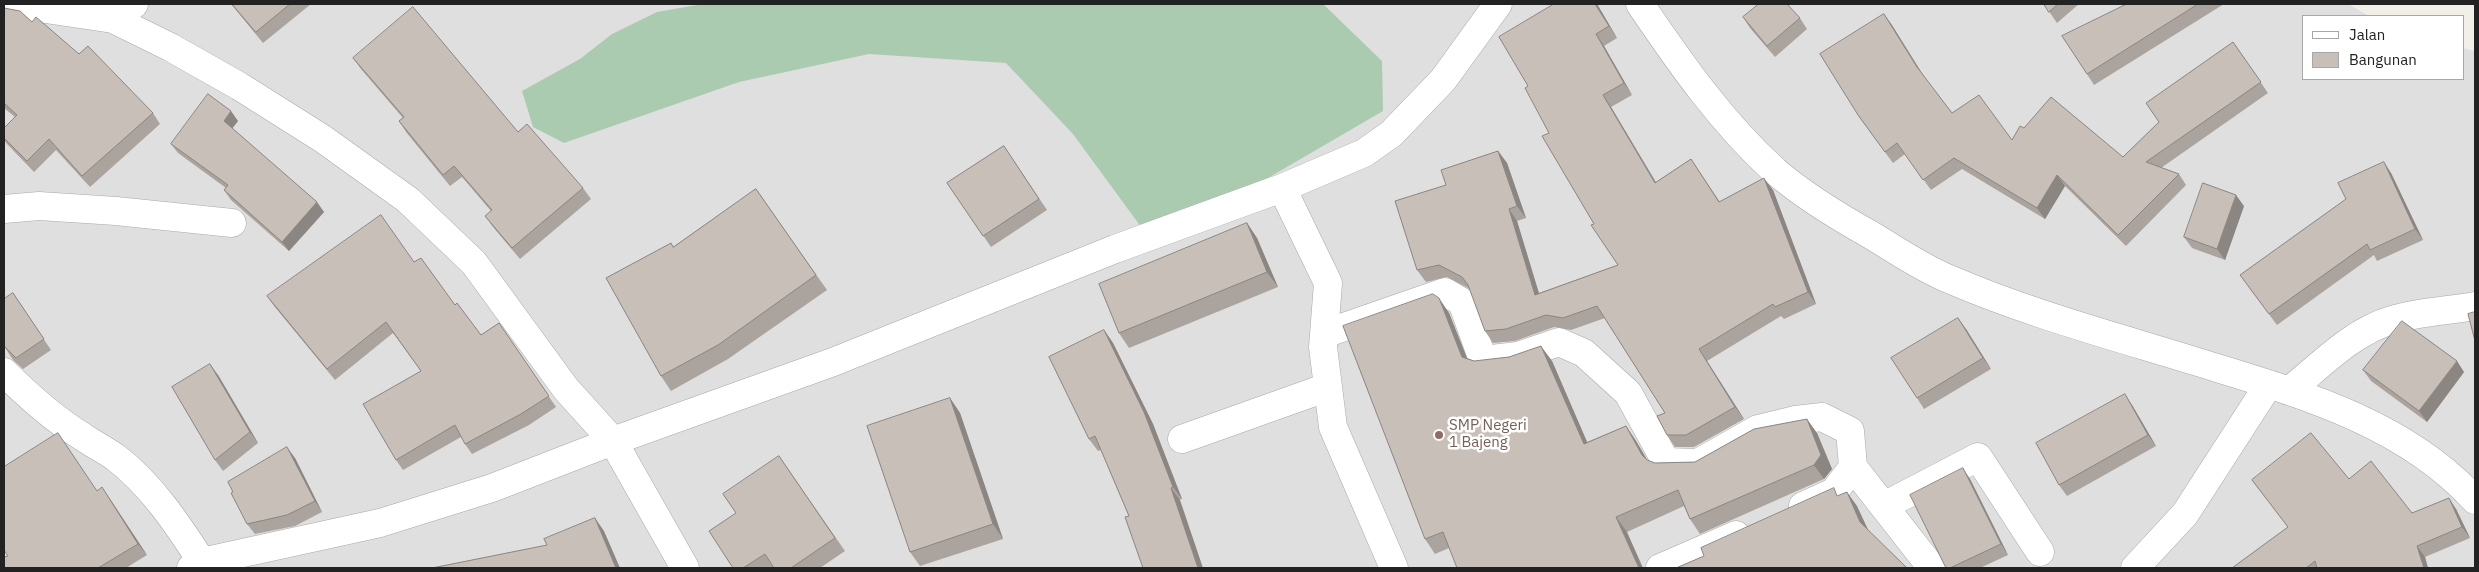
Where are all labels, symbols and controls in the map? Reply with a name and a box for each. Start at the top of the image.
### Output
legend [2302,15,2464,80]
text: Jalan [2349,25,2385,44]
text: Bangunan [2349,50,2417,69]
place label: SMP Negeri 1 Bajeng [1449,417,1527,452]
marker: SMP Negeri 1 Bajeng [1433,429,1445,441]

